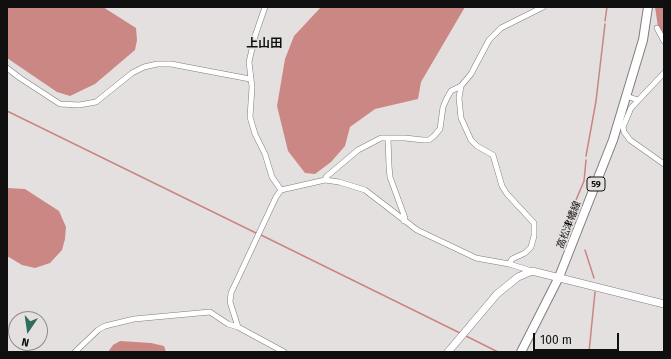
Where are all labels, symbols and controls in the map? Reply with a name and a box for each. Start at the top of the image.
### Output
district label: 上山田 [246,37,282,51]
road number: 59 [587,177,605,191]
street label: 高松津幡線 [554,200,584,250]
north arrow [8,311,48,351]
scale bar [535,325,621,351]
text: 100 m [540,333,572,347]
text: N [20,335,30,349]

